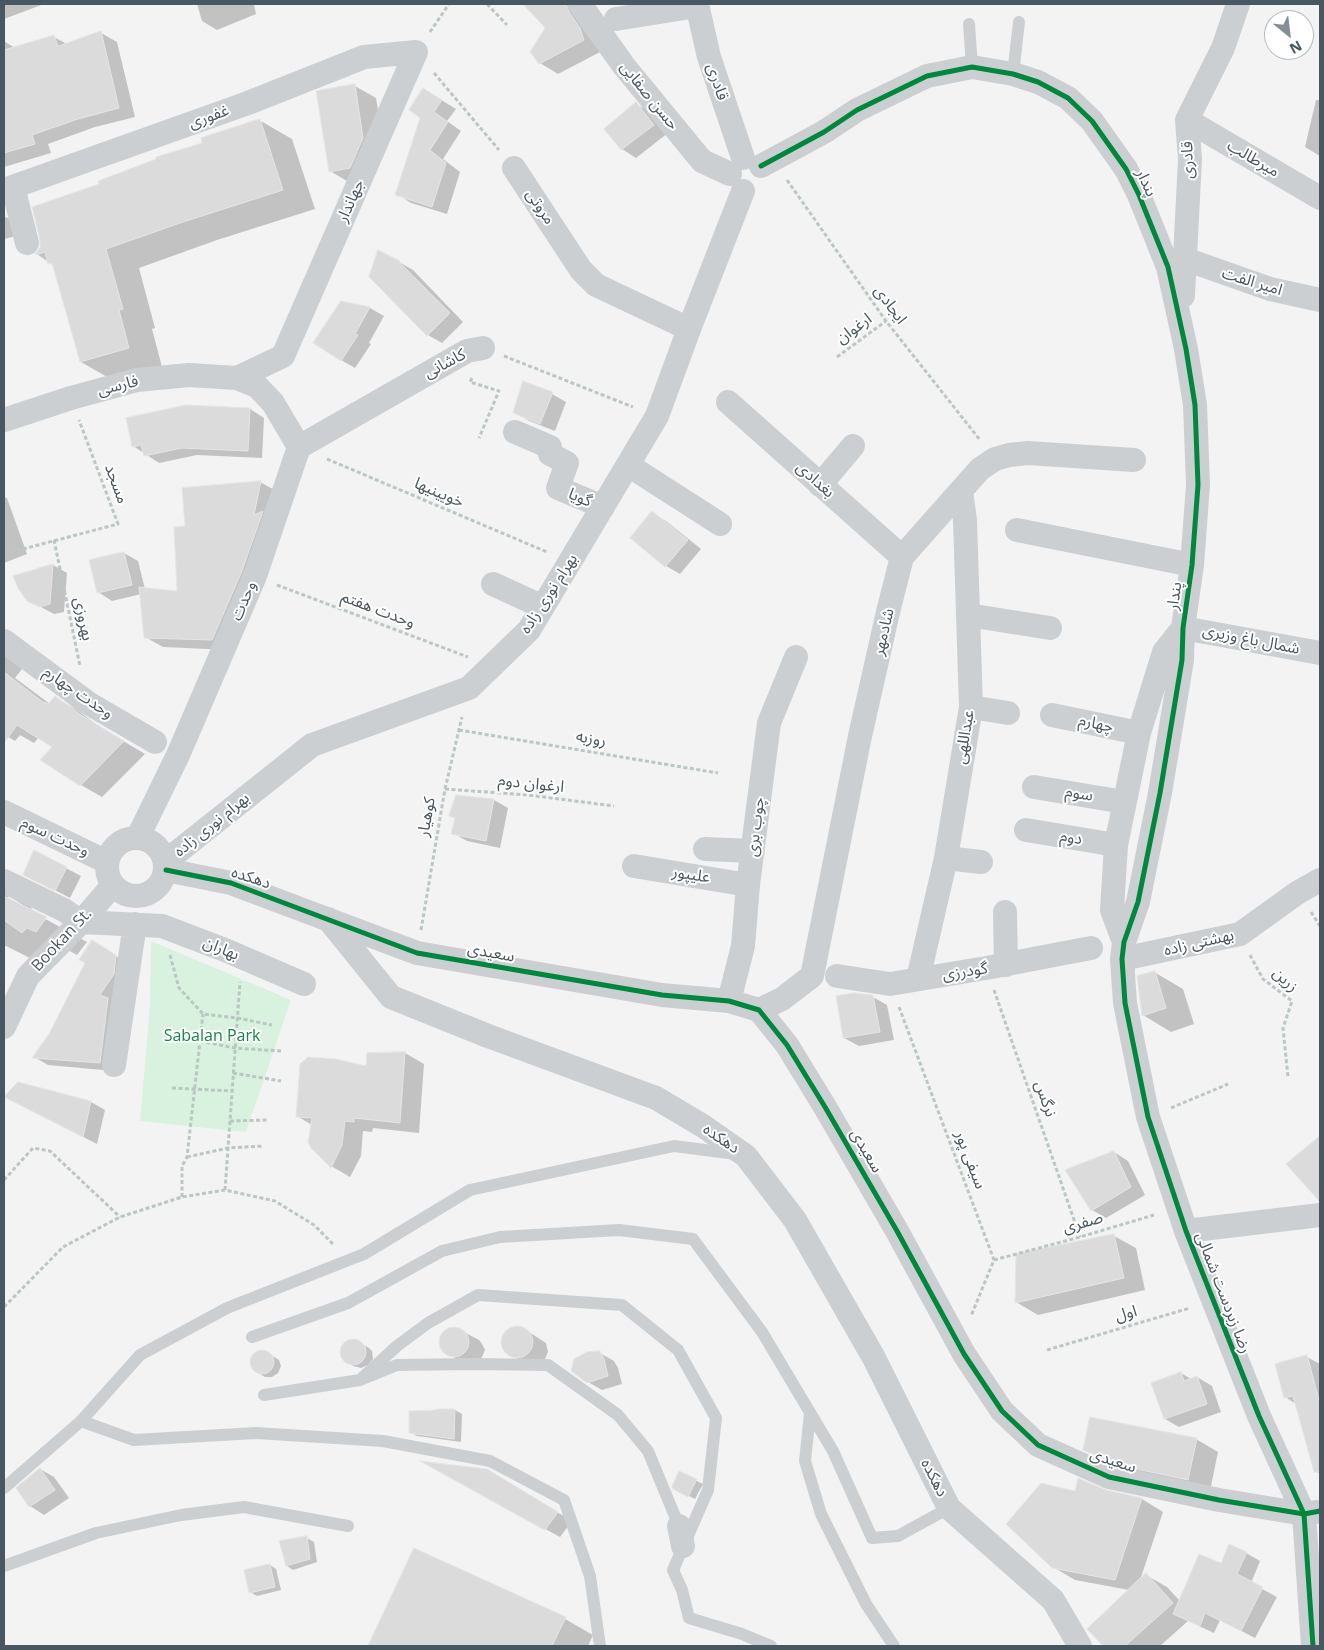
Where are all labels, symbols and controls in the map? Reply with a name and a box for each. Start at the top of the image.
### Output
north arrow [1264,10,1314,60]
text: N [1286,37,1306,59]
street label: حسن صفایی [616,58,682,134]
street label: قادری [702,61,732,103]
street label: غفوری [186,101,232,133]
street label: میرطالب [1223,136,1283,182]
street label: قادری [1178,141,1198,179]
street label: پندار [1131,166,1161,200]
street label: جهاندار [333,177,369,225]
street label: مروتی [521,186,559,228]
street label: امیر الفت [1220,264,1284,300]
street label: ایجادی [870,282,910,328]
street label: ارغوان [832,310,876,348]
street label: کاشانی [421,345,469,383]
street label: فارسی [96,372,140,400]
street label: بغدادی [792,458,838,502]
street label: مسجد [100,462,132,506]
street label: خویینیها [411,474,467,512]
street label: گویا [565,485,595,511]
street label: بهرام نوری زاده [516,550,582,638]
street label: وحدت [227,578,261,624]
street label: پندار [1164,581,1186,611]
street label: وحدت هفتم [339,587,417,633]
street label: بهروزی [69,596,97,642]
street label: شادمهر [869,607,899,657]
street label: شمال باغ وزیری [1201,621,1301,659]
street label: وحدت چهارم [39,663,117,723]
street label: عبداللهی [951,708,979,766]
street label: چهارم [1077,711,1115,737]
street label: روزبه [574,727,608,751]
street label: ارغوان دوم [497,771,565,797]
street label: سوم [1064,782,1094,806]
street label: بهرام نوری زاده [170,789,254,861]
street label: کوهیار [414,796,440,838]
street label: چوب بری [743,796,769,858]
street label: وحدت سوم [18,813,92,861]
street label: دوم [1058,827,1084,849]
street label: دهکده [229,863,273,893]
street label: علیپور [671,863,711,887]
street label: Bookan St. [28,904,96,976]
street label: بهشتی زاده [1162,926,1236,960]
street label: بهاران [200,933,242,965]
street label: سعیدی [466,939,516,967]
street label: گودرزی [941,959,989,985]
street label: زرین [1268,964,1302,996]
park label: Sabalan Park [164,1026,260,1046]
street label: نرگس [1030,1078,1060,1120]
street label: دهکده [699,1120,743,1158]
street label: سعیدی [846,1126,886,1176]
street label: سیفی پور [950,1128,990,1192]
street label: صفری [1061,1208,1105,1238]
street label: رضا زبردست شمالی [1191,1230,1255,1356]
street label: اول [1113,1302,1139,1326]
street label: سعیدی [1087,1445,1139,1477]
street label: دهکده [916,1456,952,1500]

